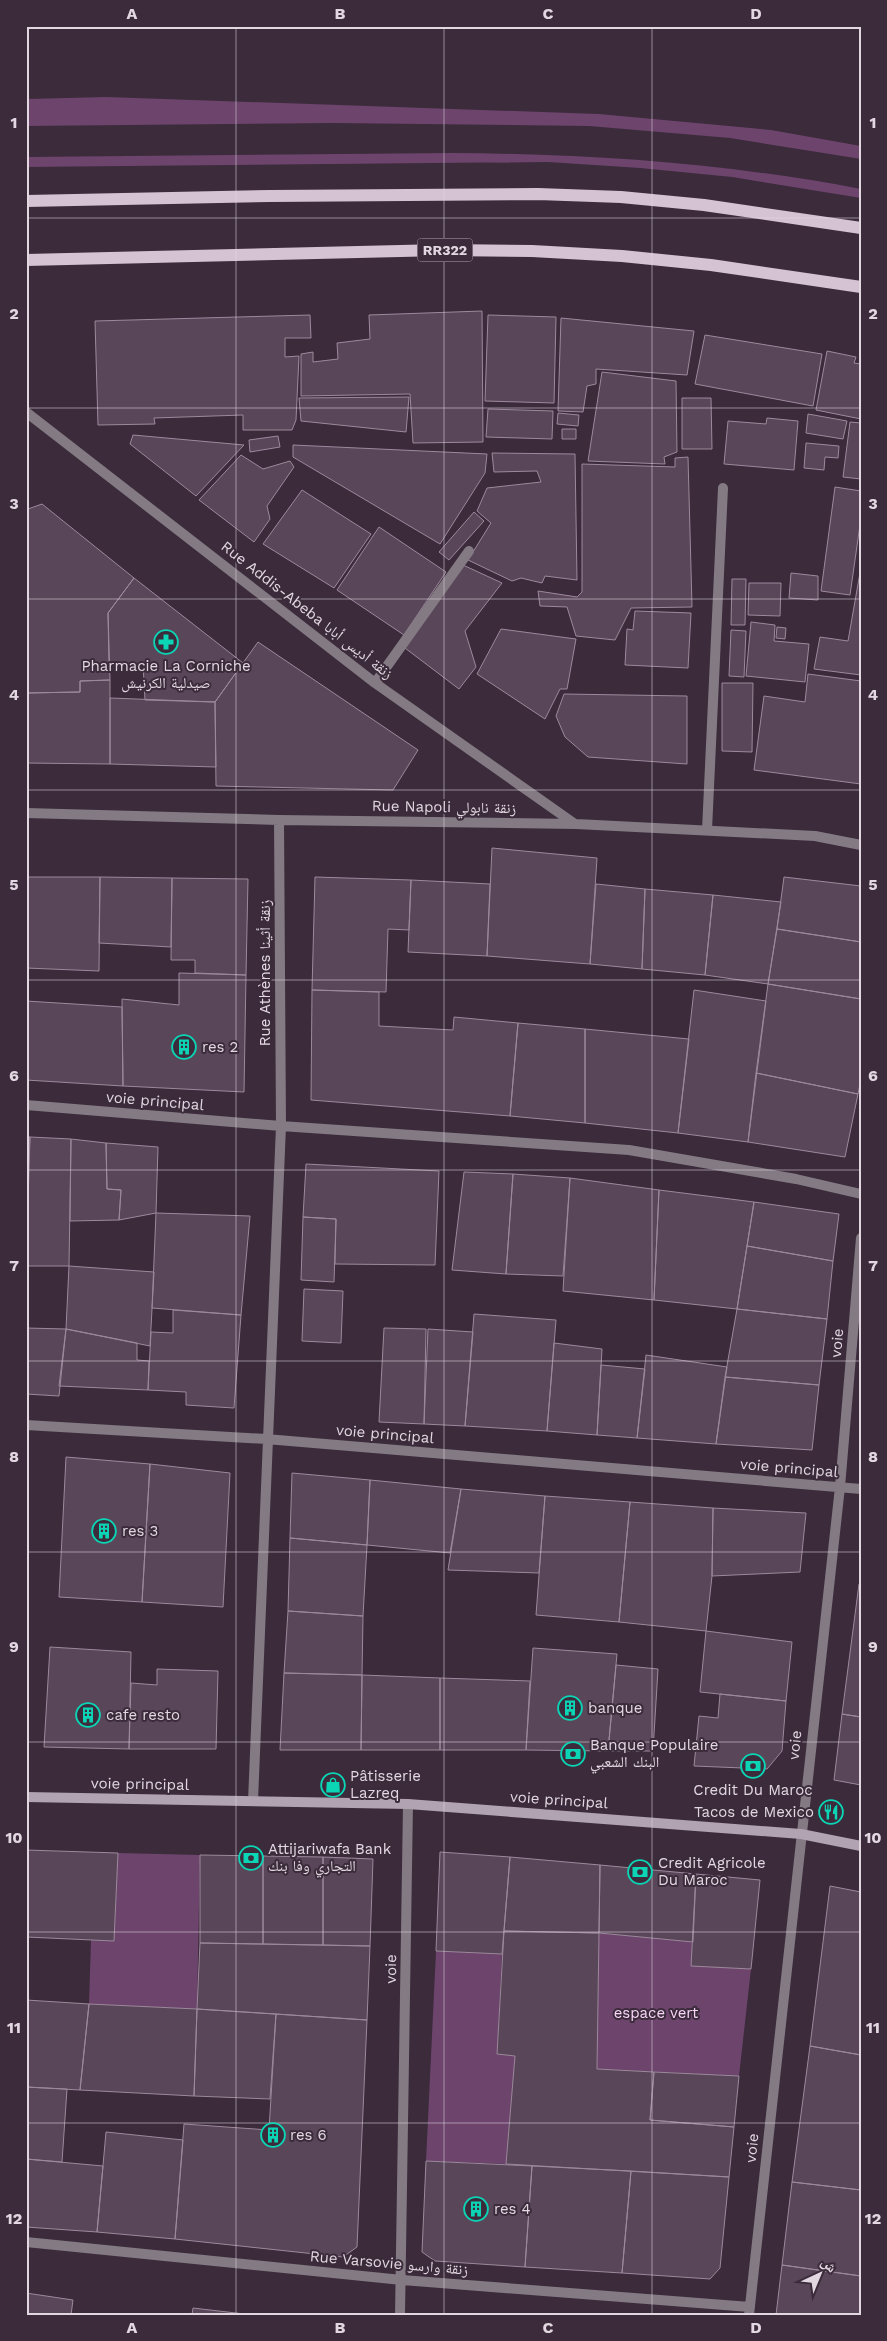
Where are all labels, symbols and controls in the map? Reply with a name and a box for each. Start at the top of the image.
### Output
text: A [127,4,138,23]
text: B [335,4,346,23]
text: C [543,4,554,23]
text: D [750,4,762,23]
text: 1 [11,113,17,132]
text: 1 [870,113,876,132]
road number: RR322 [418,238,472,262]
text: 2 [9,304,19,323]
text: 2 [868,304,878,323]
text: 3 [9,494,19,513]
text: 3 [868,494,878,513]
street label: Rue Addis-Abeba زنقة أديس أبابا [217,537,397,684]
pharmacy icon: Pharmacie La Corniche صيدلية الكرنيش [153,629,179,655]
place label: Pharmacie La Corniche صيدلية الكرنيش [81,657,251,693]
text: 4 [9,685,19,704]
text: 4 [868,685,878,704]
street label: Rue Napoli زنقة نابولي [372,797,517,820]
text: 5 [9,875,19,894]
text: 5 [868,875,878,894]
street label: Rue Athènes زنقة أثينا [256,899,274,1046]
building icon: res 2 [171,1034,197,1060]
place label: res 2 [202,1038,238,1056]
text: 6 [9,1066,19,1085]
text: 6 [868,1066,878,1085]
street label: voie principal [105,1088,205,1114]
text: 7 [9,1256,19,1275]
text: 7 [868,1256,878,1275]
street label: voie [827,1328,847,1358]
street label: voie principal [335,1421,435,1447]
text: 8 [9,1447,19,1466]
text: 8 [868,1447,878,1466]
street label: voie principal [739,1455,839,1481]
building icon: res 3 [91,1518,117,1544]
place label: res 3 [122,1522,158,1540]
text: 9 [9,1637,19,1656]
text: 9 [868,1637,878,1656]
building icon: banque [557,1695,583,1721]
place label: banque [588,1699,643,1717]
building icon: cafe resto [75,1702,101,1728]
place label: cafe resto [106,1706,180,1724]
street label: voie [785,1729,805,1761]
place label: Banque Populaire البنك الشعبي [590,1736,718,1774]
bank icon: Banque Populaire البنك الشعبي [560,1741,586,1767]
bank icon: Credit Du Maroc [740,1753,766,1779]
place label: Pâtisserie Lazreq [350,1767,421,1802]
shop icon: Pâtisserie Lazreq [320,1772,346,1798]
street label: voie principal [91,1774,190,1794]
place label: Credit Du Maroc [693,1781,813,1799]
street label: voie principal [509,1788,609,1812]
restaurant icon: Tacos de Mexico [818,1799,844,1825]
place label: Tacos de Mexico [694,1803,814,1821]
text: 10 [5,1828,23,1847]
text: 10 [864,1828,882,1847]
place label: Attijariwafa Bank التجاري وفا بنك [268,1840,392,1878]
bank icon: Attijariwafa Bank التجاري وفا بنك [238,1845,264,1871]
place label: Credit Agricole Du Maroc [658,1854,766,1889]
bank icon: Credit Agricole Du Maroc [627,1859,653,1885]
street label: voie [382,1954,400,1984]
park label: espace vert [614,2004,699,2022]
text: 11 [7,2018,21,2037]
text: 11 [866,2018,880,2037]
building icon: res 6 [260,2122,286,2148]
place label: res 6 [290,2126,327,2144]
street label: voie [742,2132,762,2164]
building icon: res 4 [463,2196,489,2222]
place label: res 4 [494,2200,531,2218]
text: 12 [6,2209,22,2228]
text: 12 [865,2209,881,2228]
street label: Rue Varsovie زنقة وارسو [309,2247,469,2279]
north arrow [794,2248,844,2298]
text: ش [817,2254,840,2276]
text: A [127,2318,138,2337]
text: B [335,2318,346,2337]
text: C [543,2318,554,2337]
text: D [750,2318,762,2337]

